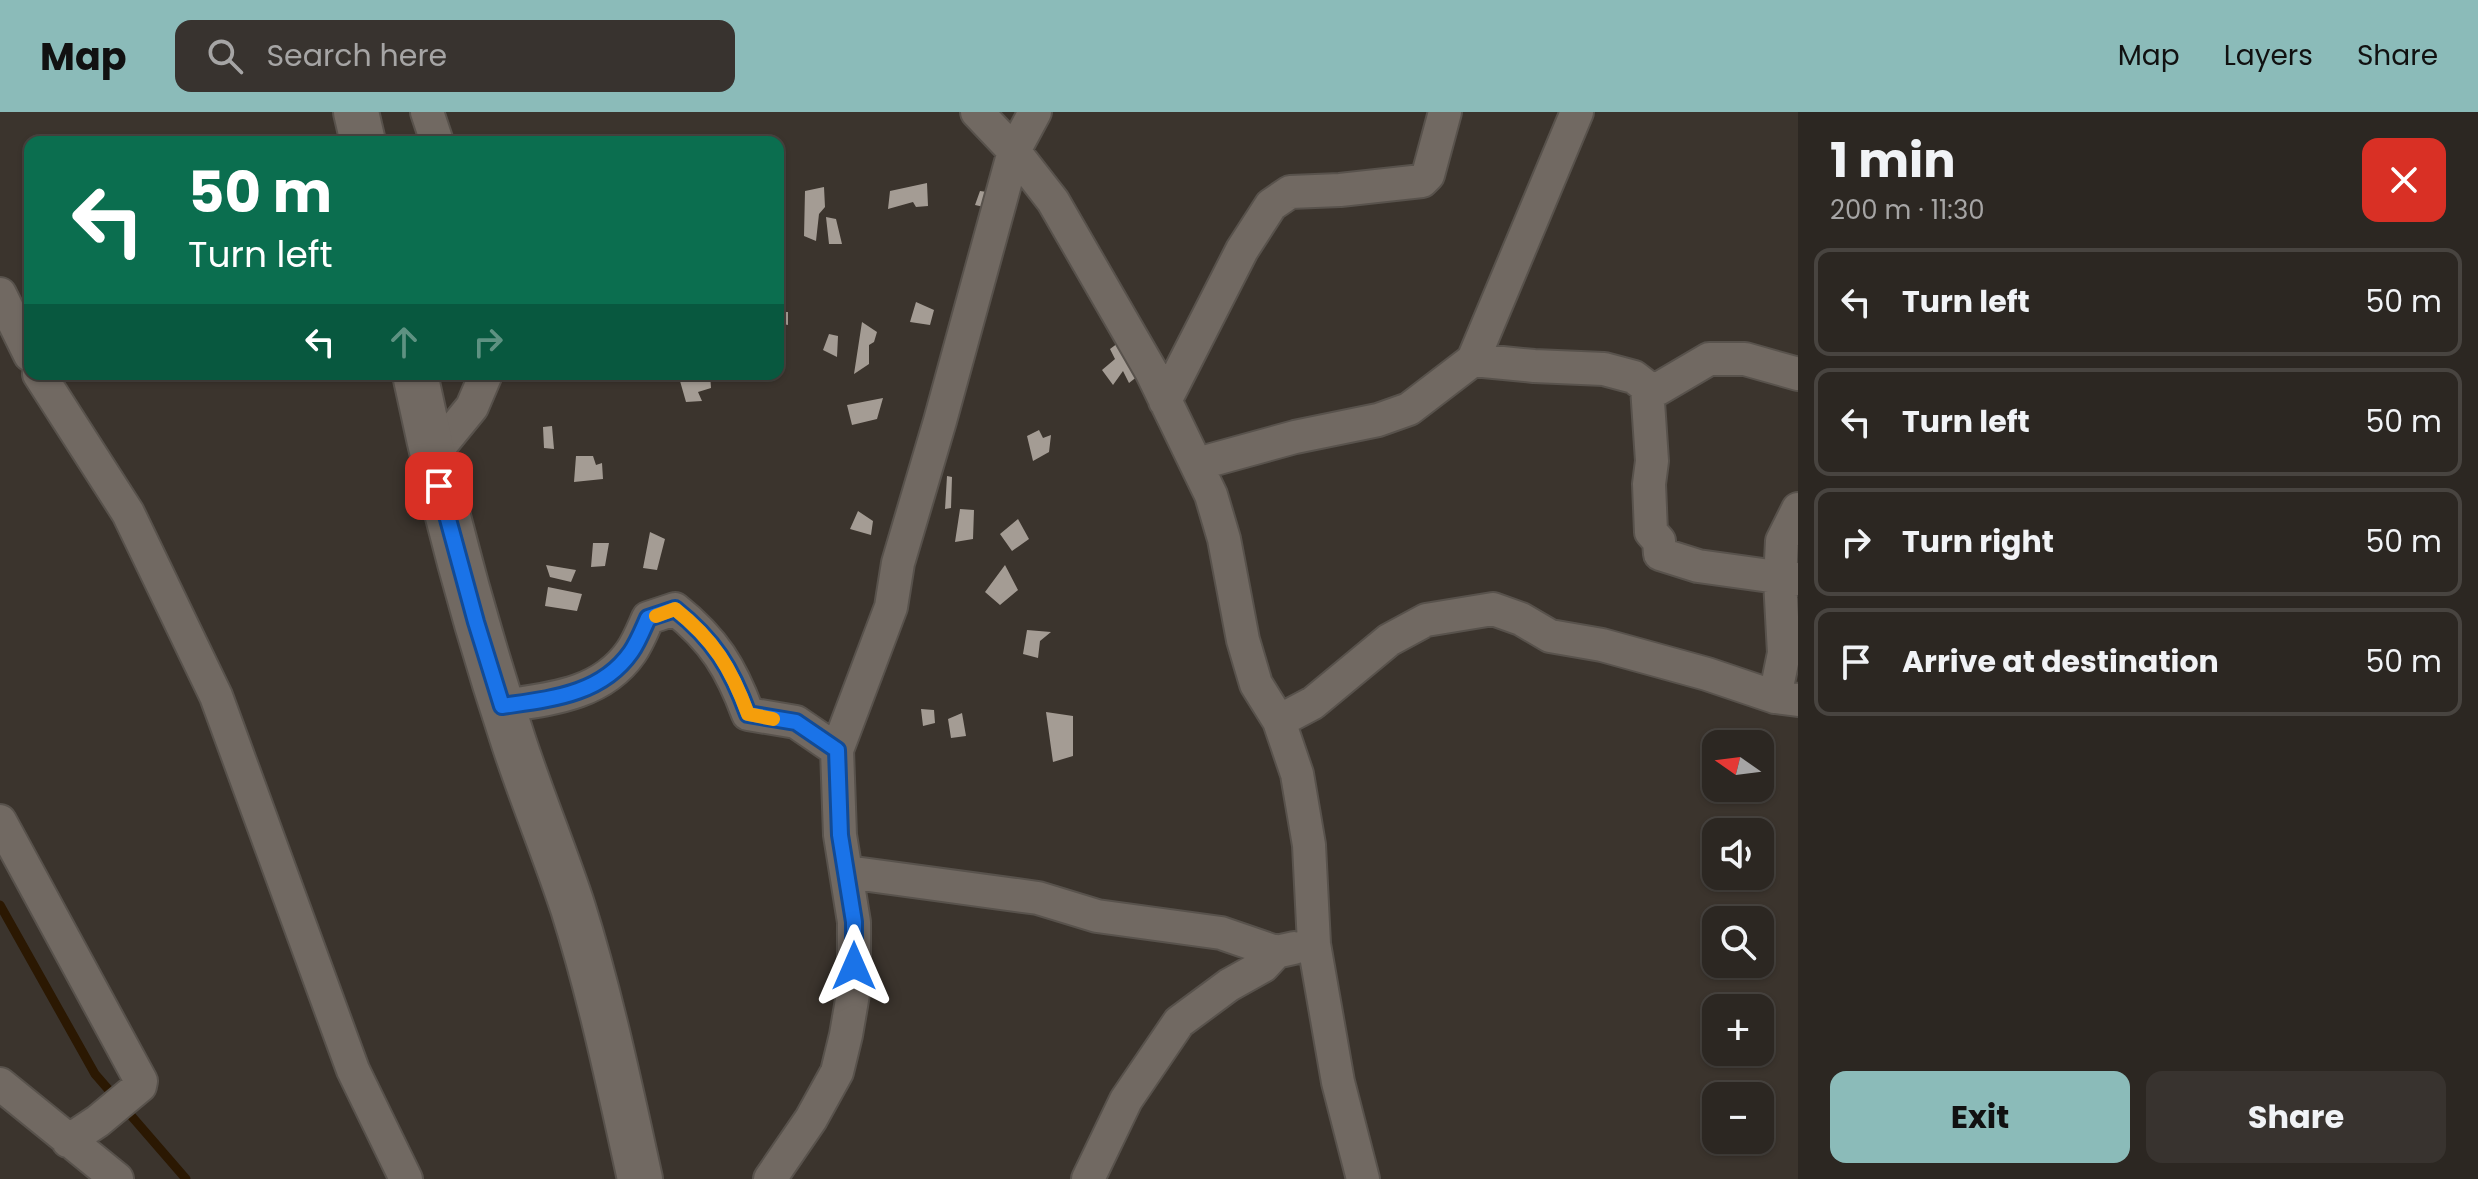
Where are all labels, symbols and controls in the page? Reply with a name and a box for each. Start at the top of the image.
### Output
search box [175,20,735,92]
text: Map [40,30,127,83]
icon: search [203,34,247,78]
text: Search here [267,34,447,77]
text: Map [2118,36,2180,75]
text: Layers [2224,36,2313,75]
text: Share [2357,36,2438,75]
text: 1 min [1830,127,1956,194]
button: close [2362,138,2446,222]
text: 50 m [188,153,332,232]
icon: left [56,168,160,272]
text: 200 m · 11:30 [1830,192,1985,228]
text: Turn left [188,229,333,280]
icon: left [1834,280,1878,324]
text: Turn left [1902,280,2030,323]
text: 50 m [2365,280,2442,323]
icon: left [298,320,342,364]
icon: ahead [382,320,426,364]
icon: right [466,320,510,364]
icon: left [1834,400,1878,444]
text: Turn left [1902,400,2030,443]
text: 50 m [2365,400,2442,443]
pin [405,452,473,520]
icon: arrive [417,464,461,508]
icon: right [1834,520,1878,564]
text: Turn right [1902,520,2054,563]
text: 50 m [2365,520,2442,563]
icon: arrive [1834,640,1878,684]
text: Arrive at destination [1902,640,2219,683]
text: 50 m [2365,640,2442,683]
north arrow [1702,730,1774,802]
map controls [1702,730,1774,1154]
button: sound [1702,818,1774,890]
button: search [1702,906,1774,978]
position arrow [812,924,896,1008]
button: + [1702,994,1774,1066]
button: Exit [1830,1071,2130,1163]
button: Share [2146,1071,2446,1163]
button: − [1702,1082,1774,1154]

